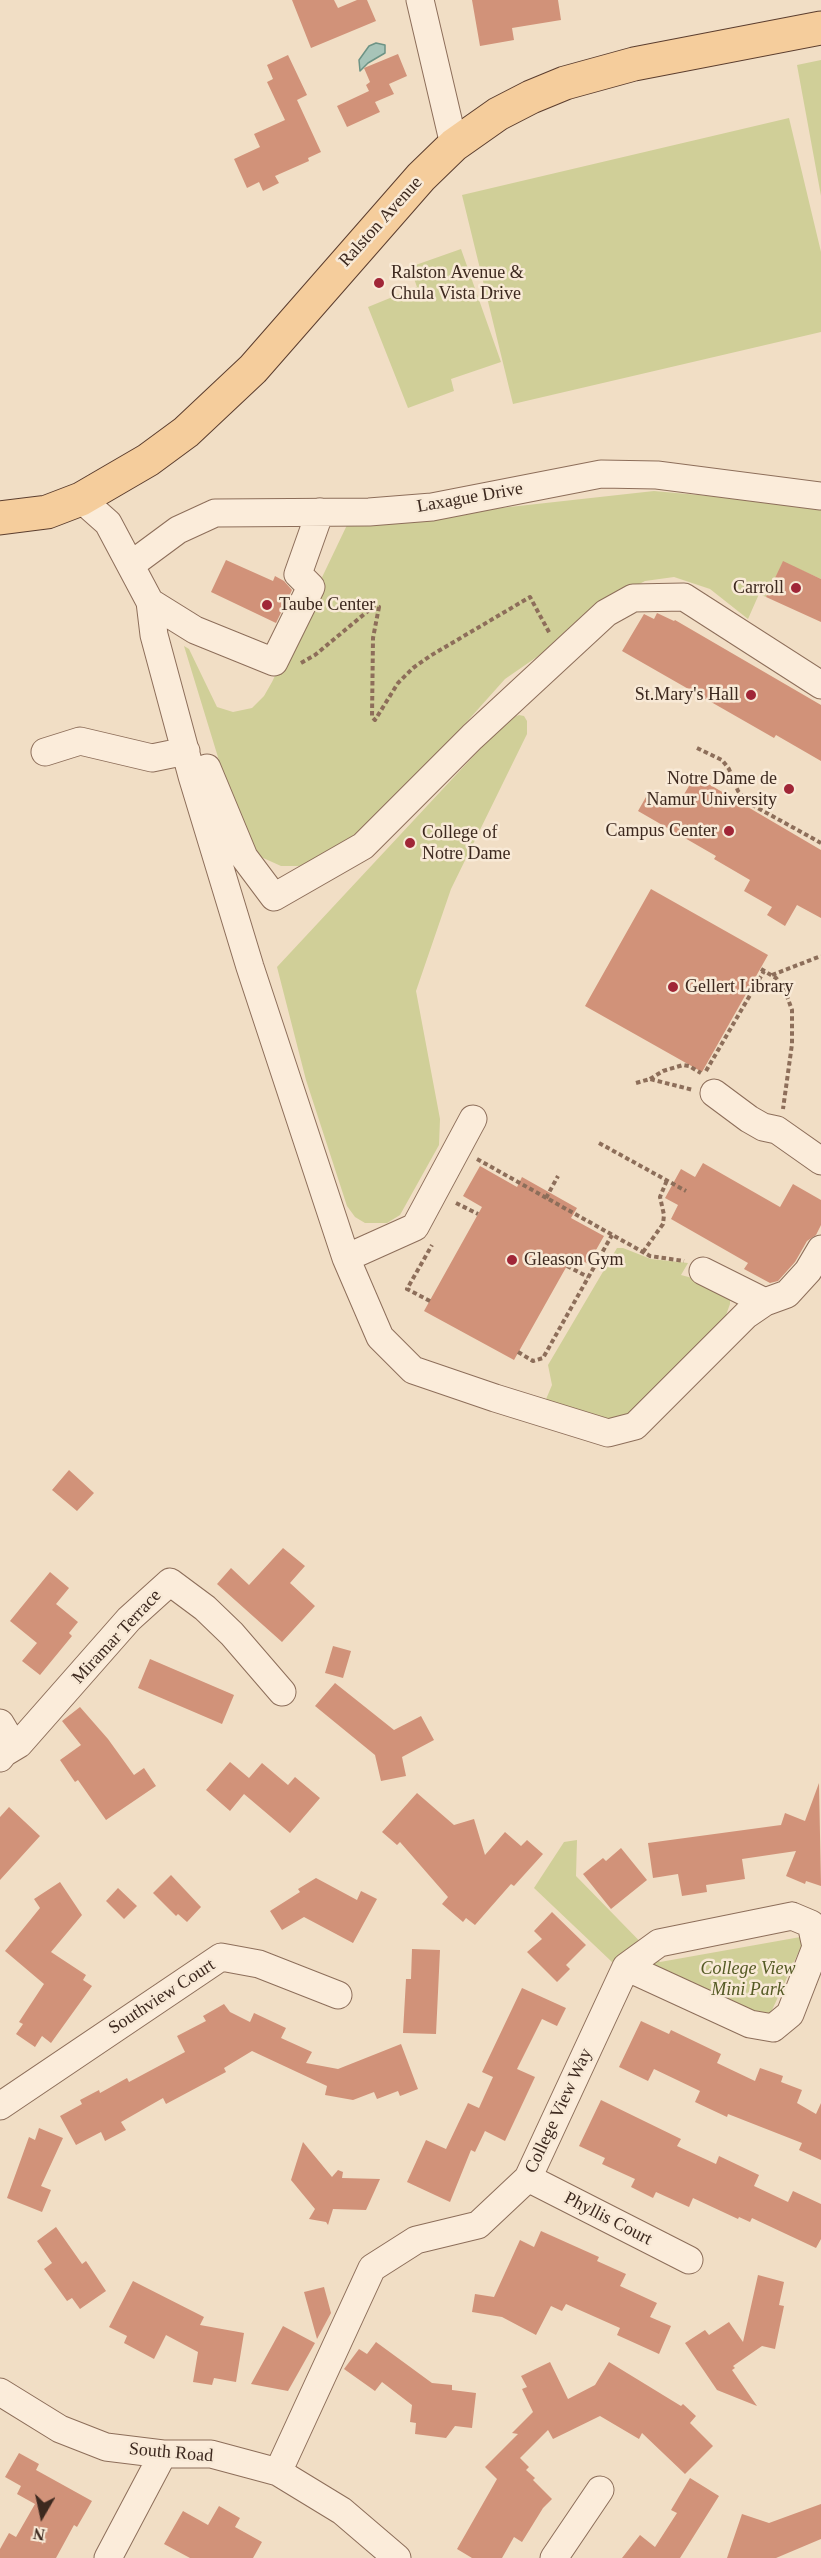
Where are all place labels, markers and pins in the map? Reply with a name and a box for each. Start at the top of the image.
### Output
place label: Ralston Avenue & Chula Vista Drive [391,262,524,304]
marker: Ralston Avenue & Chula Vista Drive [372,276,386,290]
place label: Carroll [733,577,784,599]
marker: Carroll [789,581,803,595]
place label: Taube Center [279,594,375,616]
marker: Taube Center [260,598,274,612]
place label: St.Mary's Hall [635,684,739,706]
marker: St.Mary's Hall [744,688,758,702]
place label: Notre Dame de Namur University [647,768,777,810]
marker: Notre Dame de Namur University [782,782,796,796]
place label: Campus Center [606,820,717,842]
place label: College of Notre Dame [422,822,510,864]
marker: Campus Center [722,824,736,838]
marker: College of Notre Dame [403,836,417,850]
place label: Gellert Library [685,976,793,998]
marker: Gellert Library [666,980,680,994]
place label: Gleason Gym [524,1249,623,1271]
marker: Gleason Gym [505,1253,519,1267]

